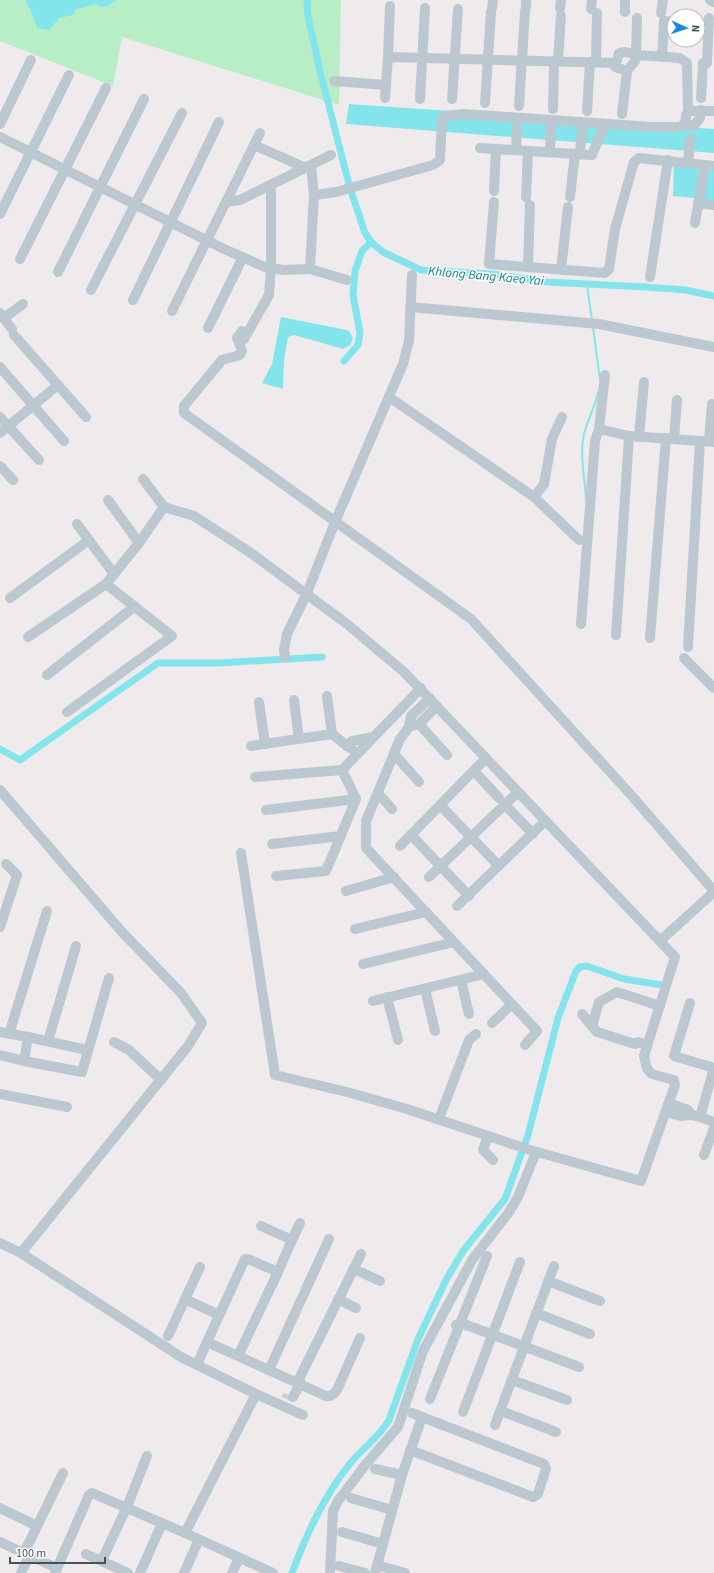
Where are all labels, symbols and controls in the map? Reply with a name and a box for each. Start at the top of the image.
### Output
north arrow [666,8,706,48]
text: N [688,24,703,33]
water label: Khlong Bang Kaeo Yai [427,262,546,290]
scale bar [10,1539,105,1565]
text: 100 m [16,1545,46,1562]

